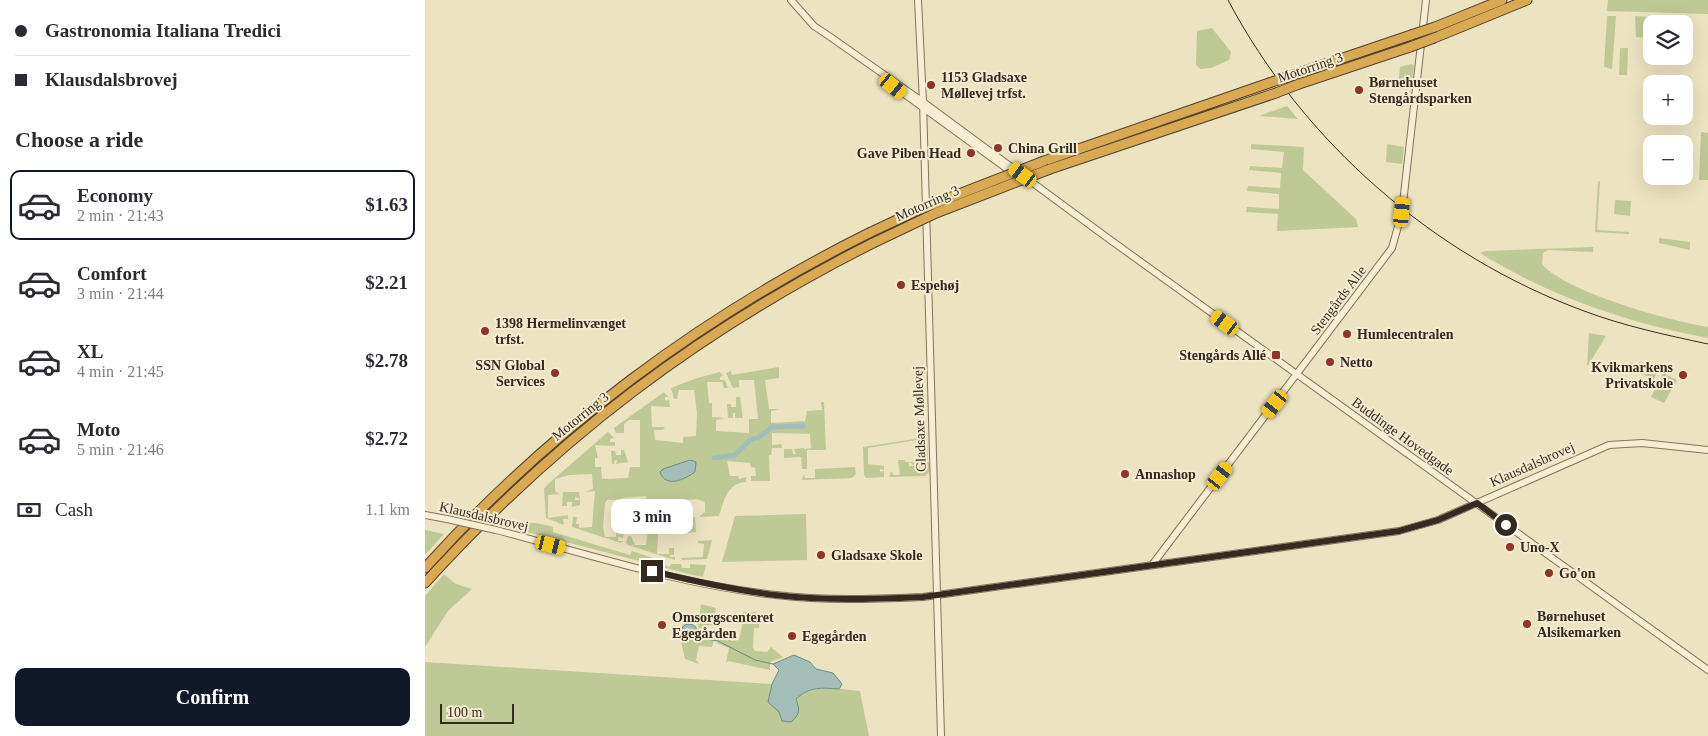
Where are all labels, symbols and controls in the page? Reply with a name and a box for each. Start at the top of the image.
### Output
map controls [1643,15,1693,185]
button: layers [1643,15,1693,65]
text: Gastronomia Italiana Tredici [45,20,281,41]
street label: Motorring 3 [1276,49,1345,86]
text: Klausdalsbrovej [45,69,178,90]
place label: 1153 Gladsaxe Møllevej trfst. [941,70,1027,101]
car [876,71,909,101]
place label: Børnehuset Stengårdsparken [1369,75,1472,106]
button: + [1643,75,1693,125]
marker: 1153 Gladsaxe Møllevej trfst. [925,79,937,91]
marker: Børnehuset Stengårdsparken [1353,84,1365,96]
text: Choose a ride [15,127,143,152]
button: − [1643,135,1693,185]
place label: China Grill [1008,141,1077,156]
marker: China Grill [992,142,1004,154]
place label: Gave Piben Head [857,146,961,161]
marker: Gave Piben Head [965,147,977,159]
car [1006,160,1039,190]
icon: car [17,183,62,228]
street label: Motorring 3 [893,183,961,224]
text: Economy [77,185,153,206]
text: $1.63 [365,194,408,215]
car [1393,196,1410,228]
text: 2 min · 21:43 [77,207,164,224]
icon: car [17,261,62,306]
text: Comfort [77,263,147,284]
street label: Stengårds Alle [1308,263,1369,338]
text: $2.21 [365,272,408,293]
place label: Espehøj [911,278,959,293]
marker: Espehøj [895,279,907,291]
text: 3 min · 21:44 [77,285,164,302]
car [1208,308,1241,338]
place label: 1398 Hermelinvænget trfst. [495,316,626,347]
marker: 1398 Hermelinvænget trfst. [479,325,491,337]
place label: Humlecentralen [1357,327,1454,342]
marker: Humlecentralen [1341,328,1353,340]
icon: car [17,339,62,384]
text: XL [77,341,103,362]
place label: Stengårds Allé [1179,348,1266,363]
marker: Stengårds Allé [1270,349,1282,361]
text: $2.78 [365,350,408,371]
place label: Netto [1340,355,1373,370]
marker: Netto [1324,356,1336,368]
place label: SSN Global Services [475,358,546,389]
place label: Kvikmarkens Privatskole [1591,360,1674,391]
text: 4 min · 21:45 [77,363,164,380]
street label: Gladsaxe Møllevej [910,366,929,472]
marker: SSN Global Services [549,367,561,379]
marker: Kvikmarkens Privatskole [1677,369,1689,381]
car [1259,388,1290,420]
street label: Motorring 3 [549,389,611,444]
street label: Buddinge Hovedgade [1349,395,1456,478]
icon: car [17,417,62,462]
text: Moto [77,419,120,440]
text: $2.72 [365,428,408,449]
street label: Klausdalsbrovej [1488,439,1577,490]
text: 5 min · 21:46 [77,441,164,458]
car [1204,460,1235,492]
place label: Annashop [1135,467,1196,482]
marker: Annashop [1119,468,1131,480]
icon: cash [15,496,43,524]
callout: 3 min [611,498,693,534]
text: Cash [55,499,93,520]
street label: Klausdalsbrovej [438,499,530,534]
text: 1.1 km [366,501,410,518]
text: 3 min [633,508,671,525]
route start [1495,514,1517,536]
car [534,534,567,556]
place label: Uno-X [1520,540,1560,555]
marker: Uno-X [1504,541,1516,553]
place label: Gladsaxe Skole [831,548,922,563]
marker: Gladsaxe Skole [815,549,827,561]
route end [641,560,663,582]
place label: Go'on [1559,566,1596,581]
marker: Go'on [1543,567,1555,579]
place label: Børnehuset Alsikemarken [1537,609,1621,640]
place label: Omsorgscenteret Egegården [672,610,774,641]
marker: Børnehuset Alsikemarken [1521,618,1533,630]
marker: Omsorgscenteret Egegården [656,619,668,631]
place label: Egegården [802,629,867,644]
marker: Egegården [786,630,798,642]
button: Confirm [15,668,410,726]
scale bar [440,701,514,724]
text: 100 m [447,705,482,720]

